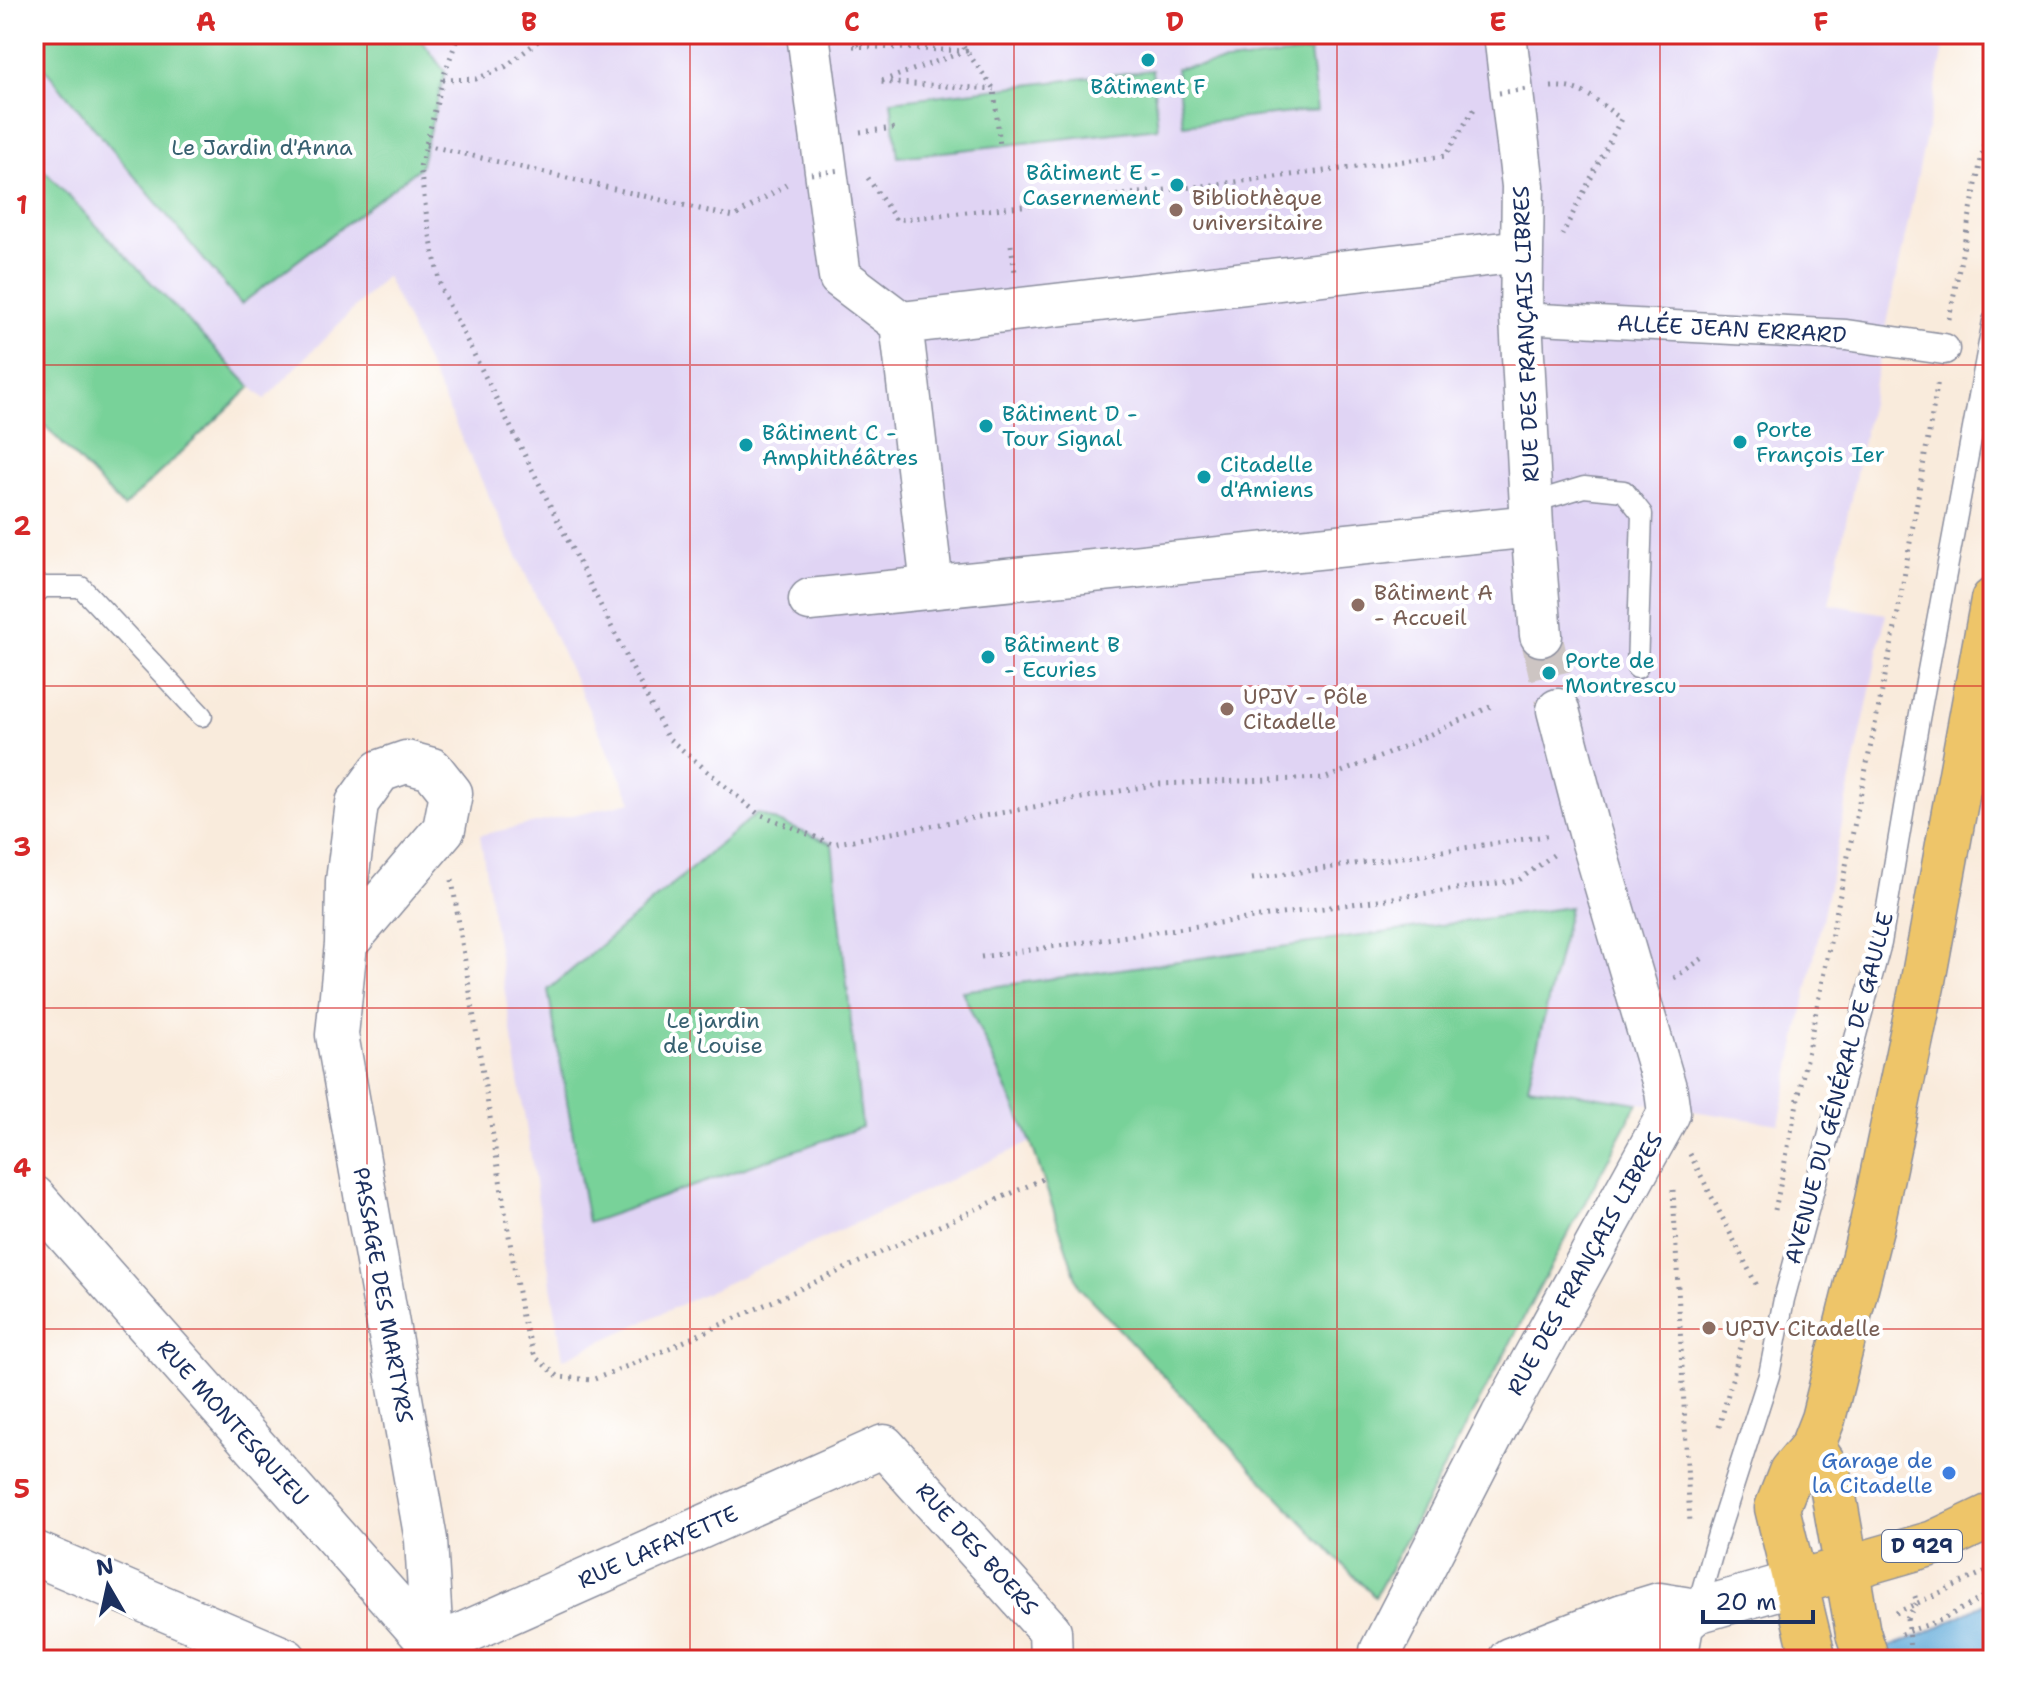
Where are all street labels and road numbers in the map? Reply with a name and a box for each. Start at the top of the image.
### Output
street label: RUE DES FRANÇAIS LIBRES [1506,185,1546,483]
street label: ALLÉE JEAN ERRARD [1616,309,1848,349]
street label: AVENUE DU GÉNÉRAL DE GAULLE [1778,909,1900,1267]
street label: RUE DES FRANÇAIS LIBRES [1500,1127,1670,1401]
street label: PASSAGE DES MARTYRS [346,1165,420,1425]
street label: RUE MONTESQUIEU [151,1334,315,1512]
street label: RUE DES BOERS [910,1476,1044,1622]
street label: RUE LAFAYETTE [574,1499,742,1595]
road number: D 929 [1882,1530,1962,1562]

